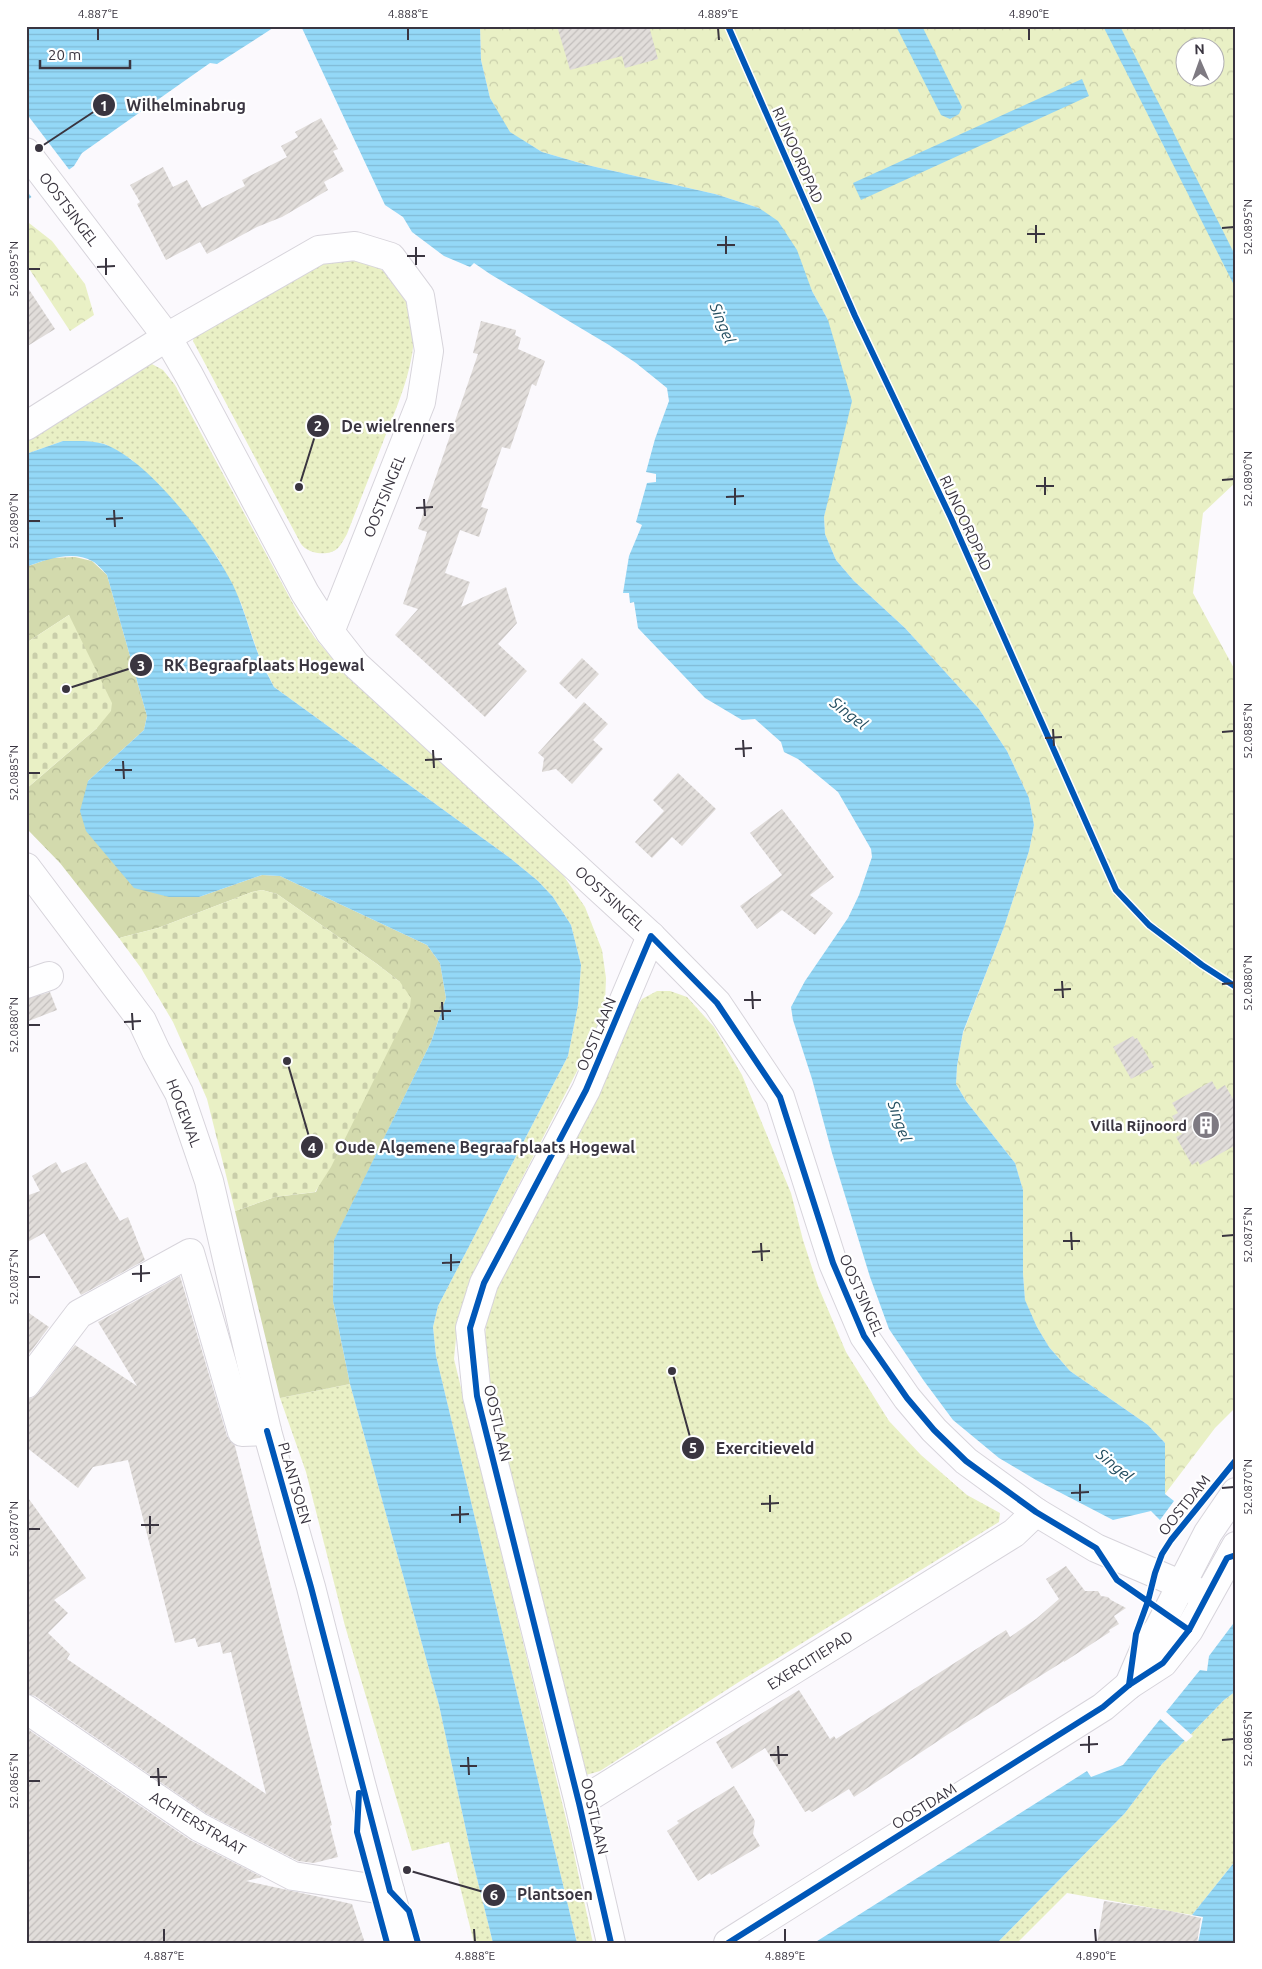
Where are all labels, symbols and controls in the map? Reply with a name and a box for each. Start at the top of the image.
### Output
text: 4.887°E [78,7,119,20]
text: 4.888°E [388,7,429,20]
text: 4.889°E [698,7,739,20]
text: 4.890°E [1009,7,1050,20]
scale bar [40,38,130,70]
north arrow [1174,38,1224,88]
text: N [1194,41,1205,57]
text: 20 m [48,46,81,63]
callout: Wilhelminabrug [91,90,256,121]
text: Wilhelminabrug [126,96,246,114]
text: 1 [100,97,108,114]
street label: RIJNOORDPAD [769,104,827,206]
street label: OOSTSINGEL [36,169,102,249]
text: 52.0895°N [1241,199,1254,255]
text: 52.0895°N [7,241,20,297]
water label: Singel [706,299,739,346]
callout: De wielrenners [306,411,464,442]
text: 2 [314,417,322,434]
text: De wielrenners [341,417,455,435]
text: 52.0890°N [1241,451,1254,507]
street label: OOSTSINGEL [360,452,408,540]
street label: RIJNOORDPAD [936,473,996,573]
text: 52.0890°N [7,493,20,549]
callout: RK Begraafplaats Hogewal [129,650,374,681]
text: RK Begraafplaats Hogewal [164,656,364,674]
text: 3 [137,657,145,674]
water label: Singel [826,692,872,733]
text: 52.0885°N [1241,703,1254,759]
text: 52.0885°N [7,745,20,801]
street label: OOSTSINGEL [572,862,649,934]
text: 52.0880°N [1241,955,1254,1011]
street label: OOSTLAAN [573,995,619,1073]
text: 52.0880°N [7,997,20,1053]
street label: HOGEWAL [163,1077,205,1150]
water label: Singel [884,1097,916,1144]
building icon: Villa Rijnoord [1191,1110,1221,1140]
place label: Villa Rijnoord [1090,1117,1187,1134]
callout: Oude Algemene Begraafplaats Hogewal [300,1132,645,1163]
text: Oude Algemene Begraafplaats Hogewal [335,1138,635,1156]
text: 4 [308,1139,316,1156]
text: 52.0875°N [1241,1207,1254,1263]
text: 52.0875°N [7,1249,20,1305]
street label: OOSTSINGEL [836,1251,888,1339]
street label: OOSTLAAN [481,1383,515,1463]
callout: Exercitieveld [680,1433,824,1464]
text: 5 [689,1439,697,1456]
text: Exercitieveld [716,1439,814,1457]
street label: PLANTSOEN [275,1440,315,1526]
water label: Singel [1092,1444,1137,1486]
text: 52.0870°N [1241,1459,1254,1515]
street label: OOSTDAM [1155,1471,1213,1539]
text: 52.0870°N [7,1501,20,1557]
street label: EXERCITIEPAD [764,1627,856,1693]
text: 52.0865°N [1241,1711,1254,1767]
text: 52.0865°N [7,1753,20,1809]
street label: OOSTLAAN [578,1776,612,1856]
street label: OOSTDAM [889,1780,959,1832]
street label: ACHTERSTRAAT [147,1788,250,1859]
callout: Plantsoen [482,1879,603,1910]
text: Plantsoen [517,1885,593,1903]
text: 6 [490,1886,498,1903]
text: 4.887°E [144,1949,185,1962]
text: 4.888°E [455,1949,496,1962]
text: 4.889°E [765,1949,806,1962]
text: 4.890°E [1076,1949,1117,1962]

